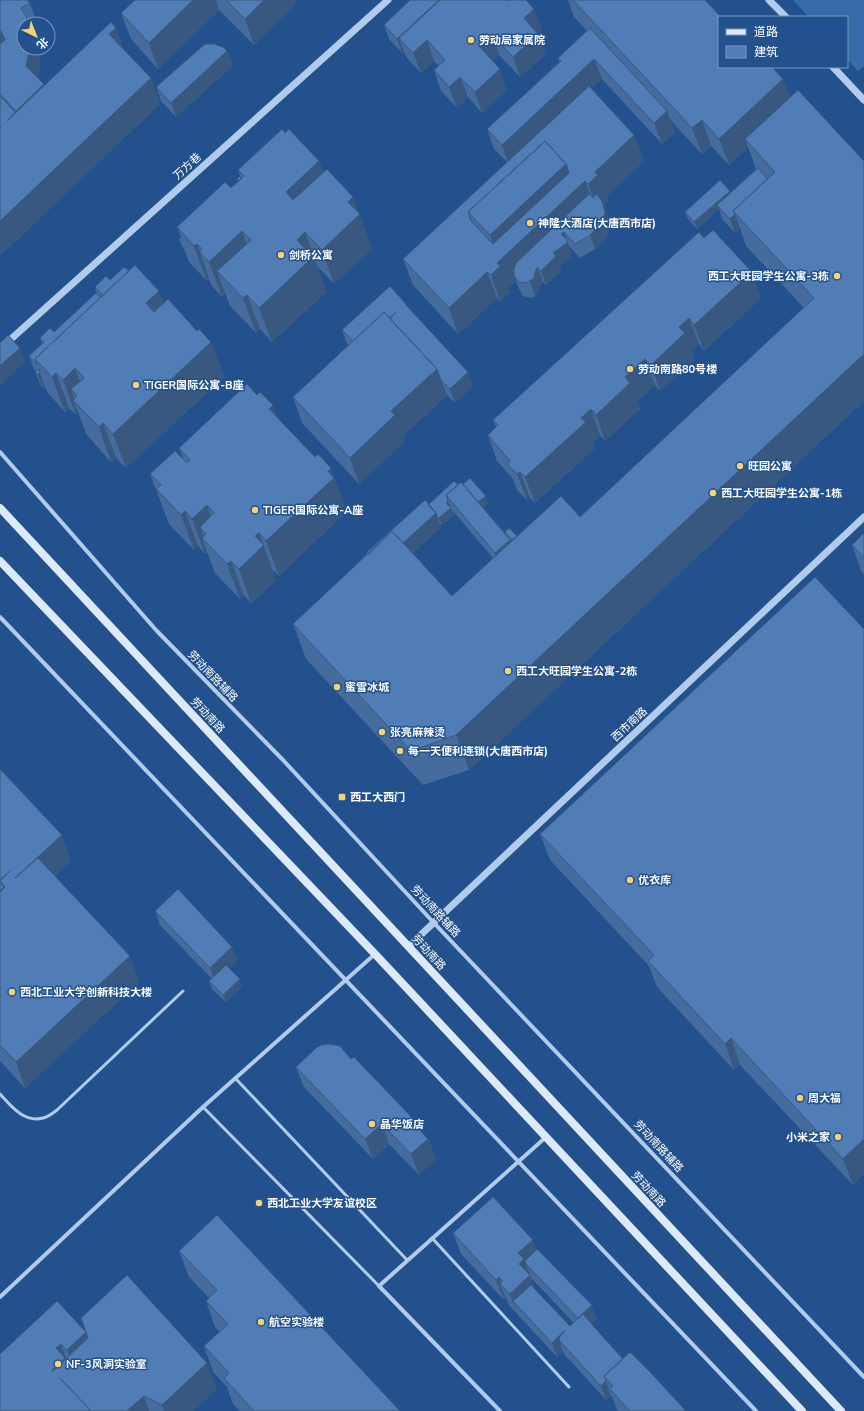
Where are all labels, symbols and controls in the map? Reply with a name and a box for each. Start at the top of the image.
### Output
north arrow [16,16,56,56]
legend [718,16,848,68]
text: 道路 [754,24,778,40]
place label: 劳动局家属院 [479,33,545,48]
text: 北 [33,34,52,52]
marker: 劳动局家属院 [466,35,476,45]
text: 建筑 [754,44,778,60]
street label: 万方巷 [170,150,205,183]
place label: 神隆大酒店(大唐西市店) [538,216,656,231]
marker: 神隆大酒店(大唐西市店) [525,218,535,228]
place label: 剑桥公寓 [289,248,333,263]
marker: 剑桥公寓 [276,250,286,260]
place label: 西工大旺园学生公寓-3栋 [708,269,829,284]
marker: 西工大旺园学生公寓-3栋 [832,271,842,281]
place label: 劳动南路80号楼 [638,362,717,377]
marker: 劳动南路80号楼 [625,364,635,374]
place label: TIGER国际公寓-B座 [144,378,243,393]
marker: TIGER国际公寓-B座 [131,380,141,390]
place label: 旺园公寓 [748,459,792,474]
marker: 旺园公寓 [735,461,745,471]
place label: 西工大旺园学生公寓-1栋 [721,486,842,501]
marker: 西工大旺园学生公寓-1栋 [708,488,718,498]
place label: TIGER国际公寓-A座 [263,503,363,518]
marker: TIGER国际公寓-A座 [250,505,260,515]
street label: 劳动南路辅路 [184,647,241,705]
place label: 西工大旺园学生公寓-2栋 [516,664,637,679]
marker: 西工大旺园学生公寓-2栋 [503,666,513,676]
place label: 蜜雪冰城 [345,680,390,695]
marker: 蜜雪冰城 [332,682,342,692]
street label: 劳动南路 [187,694,228,737]
street label: 西市南路 [608,704,651,745]
place label: 张亮麻辣烫 [390,725,445,740]
marker: 张亮麻辣烫 [377,727,387,737]
place label: 每一天便利连锁(大唐西市店) [408,744,548,759]
marker: 每一天便利连锁(大唐西市店) [395,746,405,756]
place label: 西工大西门 [350,790,405,805]
marker: 西工大西门 [337,792,347,802]
place label: 优衣库 [638,873,671,888]
marker: 优衣库 [625,875,635,885]
street label: 劳动南路辅路 [408,882,464,941]
street label: 劳动南路 [408,931,449,974]
place label: 西北工业大学创新科技大楼 [20,985,152,1000]
marker: 西北工业大学创新科技大楼 [7,987,17,997]
place label: 周大福 [808,1091,841,1106]
marker: 周大福 [795,1093,805,1103]
place label: 晶华饭店 [380,1117,424,1132]
street label: 劳动南路辅路 [631,1117,687,1176]
marker: 晶华饭店 [367,1119,377,1129]
place label: 小米之家 [786,1130,830,1145]
marker: 小米之家 [833,1132,843,1142]
street label: 劳动南路 [628,1168,669,1211]
place label: 西北工业大学友谊校区 [267,1196,377,1211]
marker: 西北工业大学友谊校区 [254,1198,264,1208]
place label: 航空实验楼 [269,1315,324,1330]
marker: 航空实验楼 [256,1317,266,1327]
place label: NF-3风洞实验室 [66,1357,147,1372]
marker: NF-3风洞实验室 [53,1359,63,1369]

